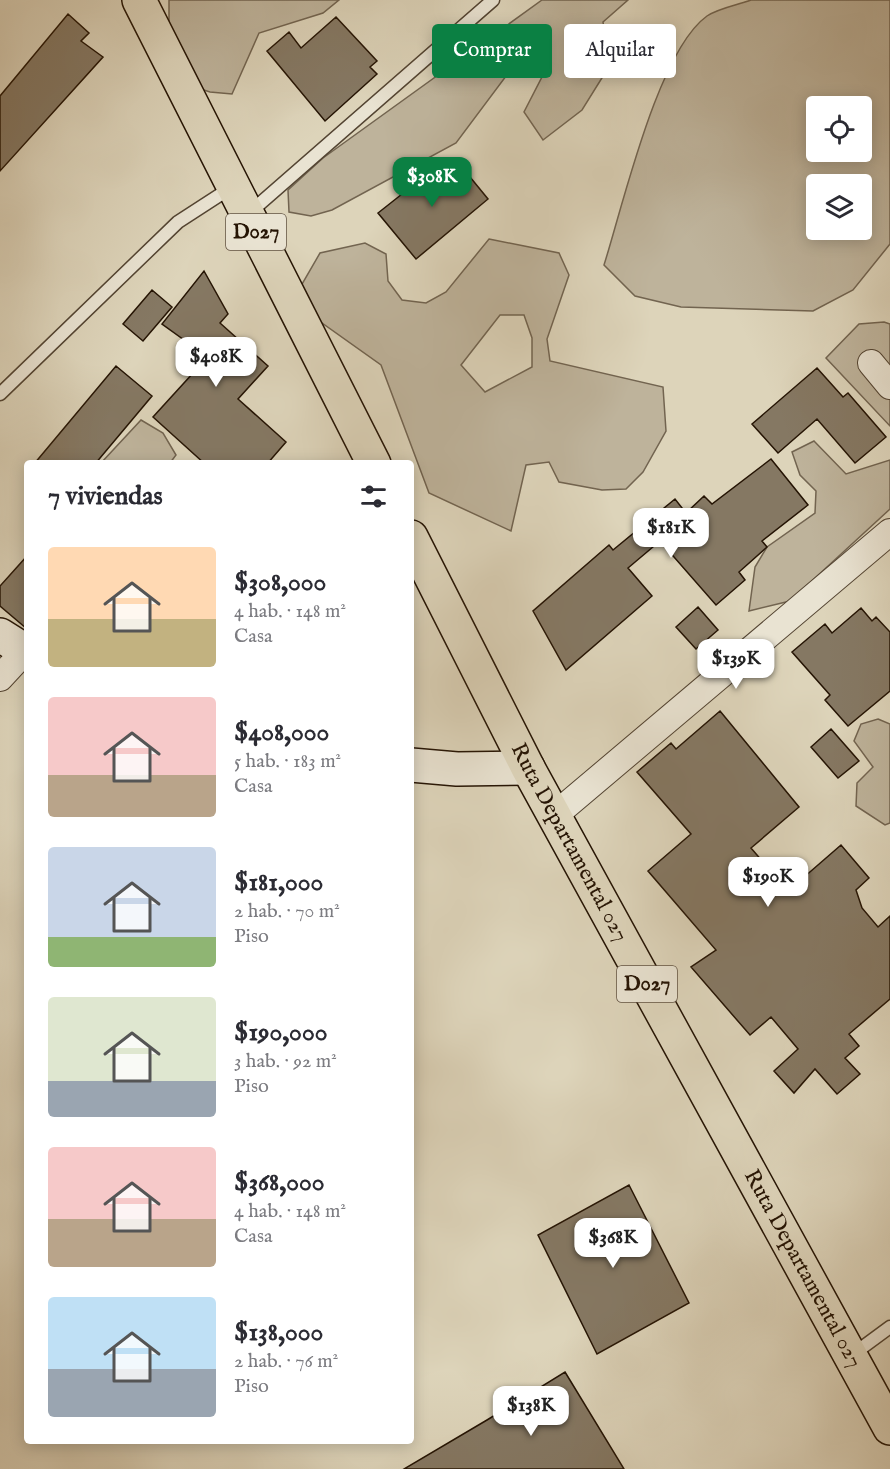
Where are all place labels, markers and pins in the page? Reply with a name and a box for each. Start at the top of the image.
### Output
pin: $308K [390,157,474,208]
pin: $408K [174,337,258,388]
pin: $181K [629,508,713,559]
pin: $139K [694,639,778,690]
pin: $190K [726,857,810,908]
pin: $368K [571,1218,655,1269]
pin: $138K [489,1386,573,1437]

